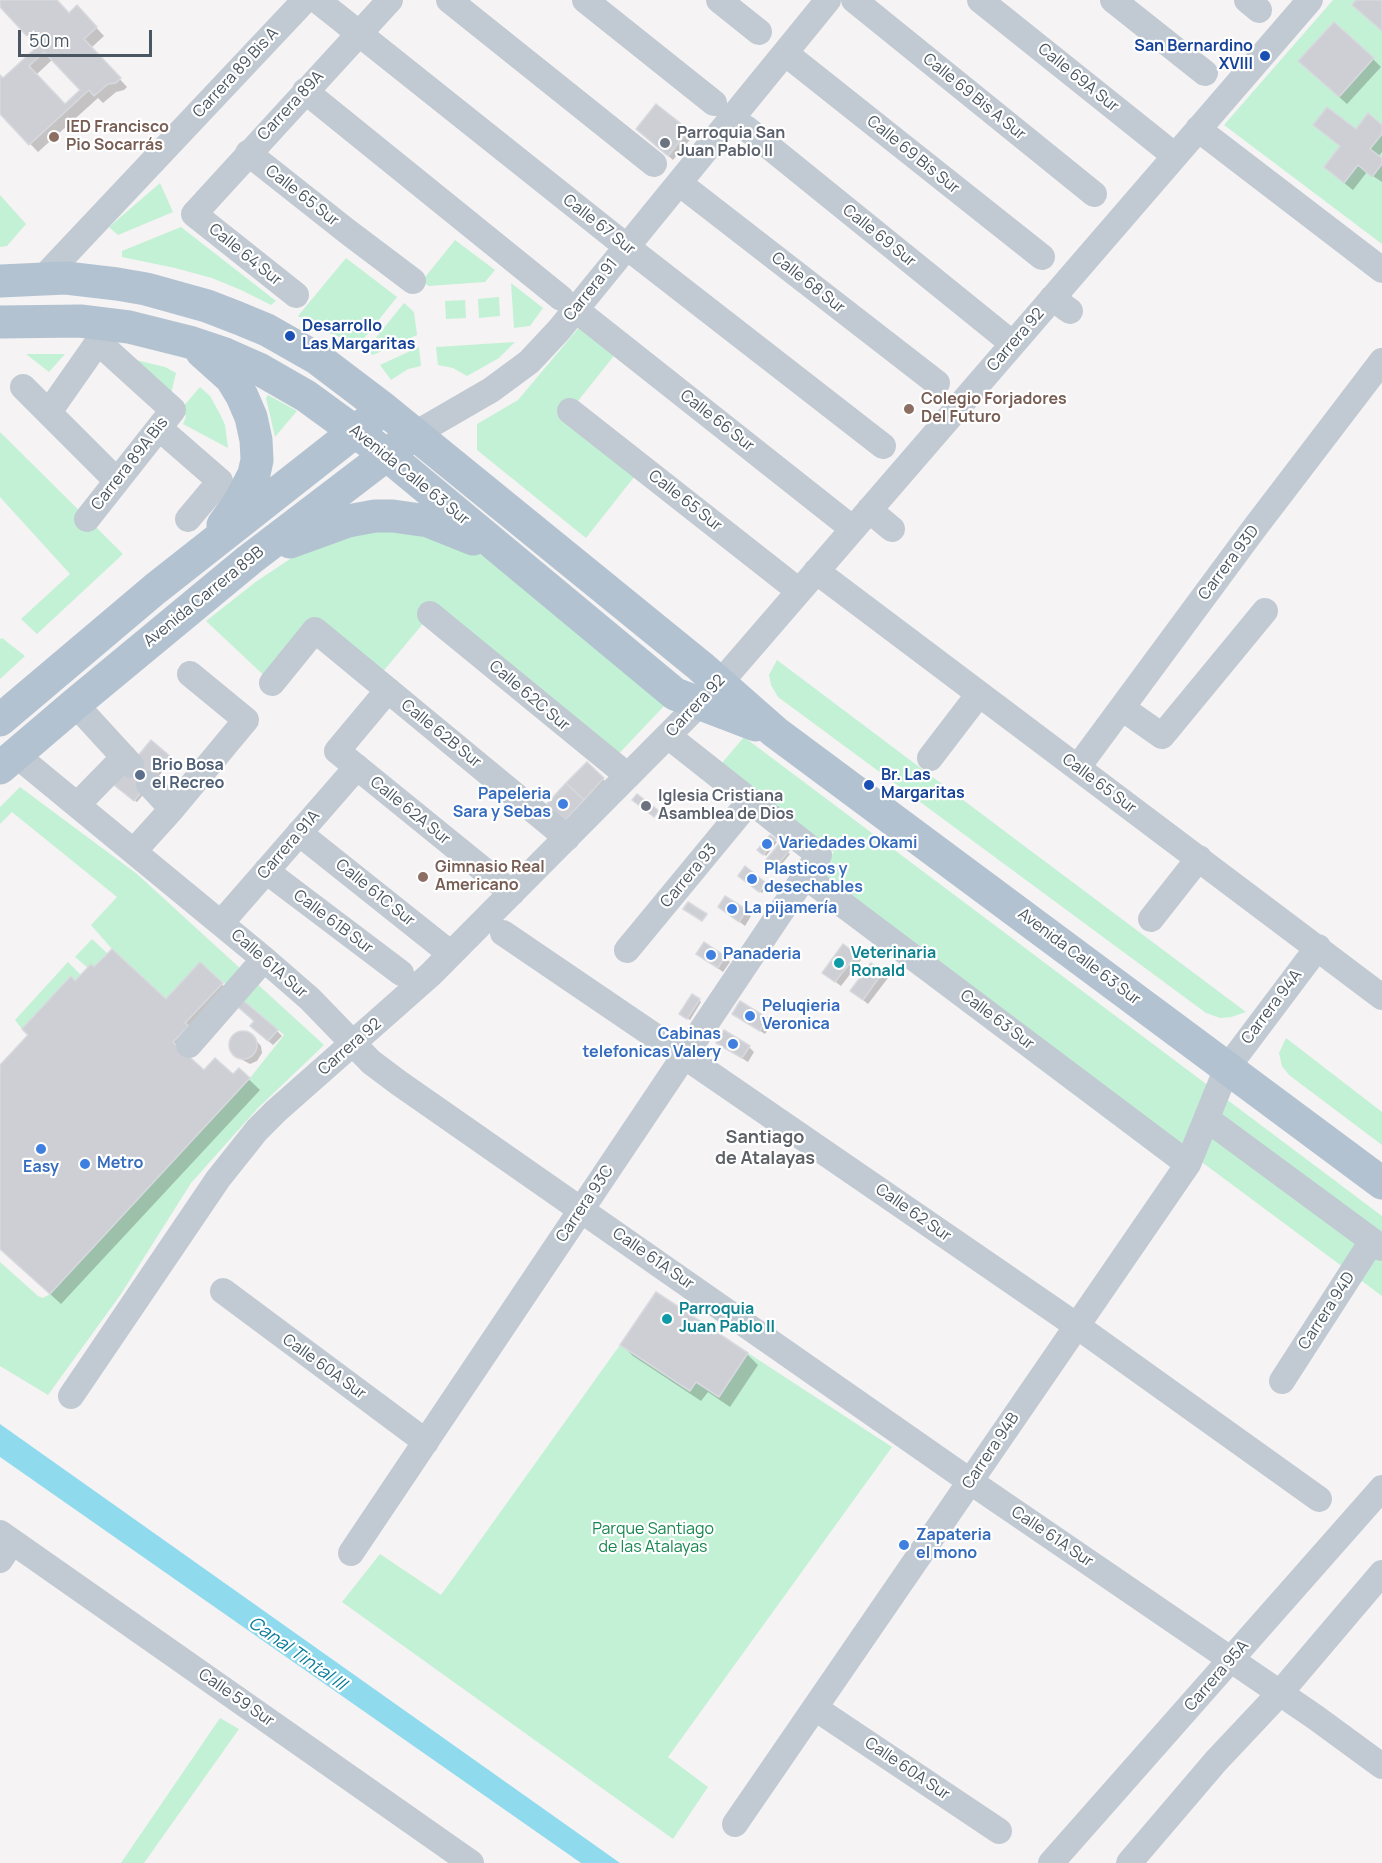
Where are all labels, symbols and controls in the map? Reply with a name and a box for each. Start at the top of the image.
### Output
scale bar [21,18,154,56]
street label: Carrera 89 Bis A [189,24,283,122]
text: 50 m [29,28,69,52]
place label: San Bernardino XVIII [1134,37,1253,75]
street label: Calle 69A Sur [1034,40,1122,116]
marker: San Bernardino XVIII [1258,49,1272,63]
street label: Calle 69 Bis A Sur [919,50,1029,144]
street label: Carrera 89A [254,67,328,145]
street label: Calle 69 Bis Sur [863,112,963,198]
place label: IED Francisco Pio Socarrás [66,118,169,156]
place label: Parroquia San Juan Pablo II [677,124,785,162]
marker: IED Francisco Pio Socarrás [47,130,61,144]
marker: Parroquia San Juan Pablo II [658,136,672,150]
street label: Calle 65 Sur [261,161,343,231]
street label: Calle 67 Sur [559,191,639,259]
street label: Calle 69 Sur [839,201,919,271]
street label: Calle 64 Sur [205,220,285,290]
street label: Calle 68 Sur [767,248,849,318]
street label: Carrera 91 [560,255,622,325]
street label: Carrera 92 [983,304,1049,376]
place label: Desarrollo Las Margaritas [302,317,415,355]
marker: Desarrollo Las Margaritas [283,329,297,343]
street label: Calle 66 Sur [676,386,758,456]
place label: Colegio Forjadores Del Futuro [921,390,1067,428]
marker: Colegio Forjadores Del Futuro [902,402,916,416]
street label: Carrera 89A Bis [88,414,172,514]
street label: Avenida Calle 63 Sur [345,421,473,529]
street label: Calle 65 Sur [644,466,726,536]
street label: Carrera 93D [1195,522,1263,604]
street label: Avenida Carrera 89B [140,543,268,651]
street label: Calle 62C Sur [485,657,573,735]
street label: Carrera 92 [663,671,729,741]
street label: Calle 62B Sur [397,696,485,772]
street label: Calle 65 Sur [1058,750,1140,818]
place label: Brio Bosa el Recreo [152,756,224,794]
place label: Br. Las Margaritas [881,766,965,804]
marker: Brio Bosa el Recreo [133,768,147,782]
street label: Calle 62A Sur [366,773,454,849]
marker: Br. Las Margaritas [862,778,876,792]
place label: Papeleria Sara y Sebas [453,785,551,823]
place label: Iglesia Cristiana Asamblea de Dios [658,787,794,825]
marker: Papeleria Sara y Sebas [556,797,570,811]
marker: Iglesia Cristiana Asamblea de Dios [639,799,653,813]
street label: Carrera 91A [254,807,324,883]
place label: Variedades Okami [779,834,917,854]
marker: Variedades Okami [760,837,774,851]
street label: Carrera 93 [657,840,721,912]
street label: Calle 61C Sur [332,855,418,931]
place label: Gimnasio Real Americano [435,858,545,896]
place label: Plasticos y desechables [764,860,863,898]
marker: Gimnasio Real Americano [416,870,430,884]
marker: Plasticos y desechables [745,872,759,886]
street label: Calle 61B Sur [290,886,376,958]
place label: La pijamería [744,899,837,919]
marker: La pijamería [725,902,739,916]
street label: Avenida Calle 63 Sur [1014,905,1144,1009]
street label: Calle 61A Sur [227,926,311,1002]
place label: Veterinaria Ronald [851,944,936,982]
place label: Panaderia [723,945,801,965]
marker: Panaderia [704,948,718,962]
marker: Veterinaria Ronald [832,956,846,970]
street label: Carrera 94A [1238,966,1306,1048]
street label: Calle 63 Sur [956,986,1038,1054]
place label: Peluqieria Veronica [762,997,840,1035]
marker: Peluqieria Veronica [743,1009,757,1023]
street label: Carrera 92 [314,1014,386,1080]
place label: Cabinas telefonicas Valery [583,1025,721,1063]
marker: Cabinas telefonicas Valery [726,1037,740,1051]
district label: Santiago de Atalayas [715,1127,815,1170]
marker: Easy [34,1142,48,1156]
place label: Metro [97,1154,143,1174]
marker: Metro [78,1157,92,1171]
place label: Easy [23,1158,59,1178]
street label: Carrera 93C [552,1162,618,1246]
street label: Calle 62 Sur [872,1180,954,1246]
street label: Calle 61A Sur [609,1224,697,1294]
street label: Carrera 94D [1295,1269,1359,1353]
place label: Parroquia Juan Pablo II [679,1300,775,1338]
marker: Parroquia Juan Pablo II [660,1312,674,1326]
street label: Calle 60A Sur [279,1330,369,1404]
street label: Carrera 94B [959,1409,1023,1493]
street label: Calle 61A Sur [1007,1503,1097,1571]
park label: Parque Santiago de las Atalayas [592,1520,714,1558]
place label: Zapateria el mono [916,1526,991,1564]
marker: Zapateria el mono [897,1538,911,1552]
water label: Canal Tintal III [244,1612,350,1696]
street label: Carrera 95A [1181,1637,1253,1715]
street label: Calle 59 Sur [195,1665,277,1731]
street label: Calle 60A Sur [861,1733,953,1805]

